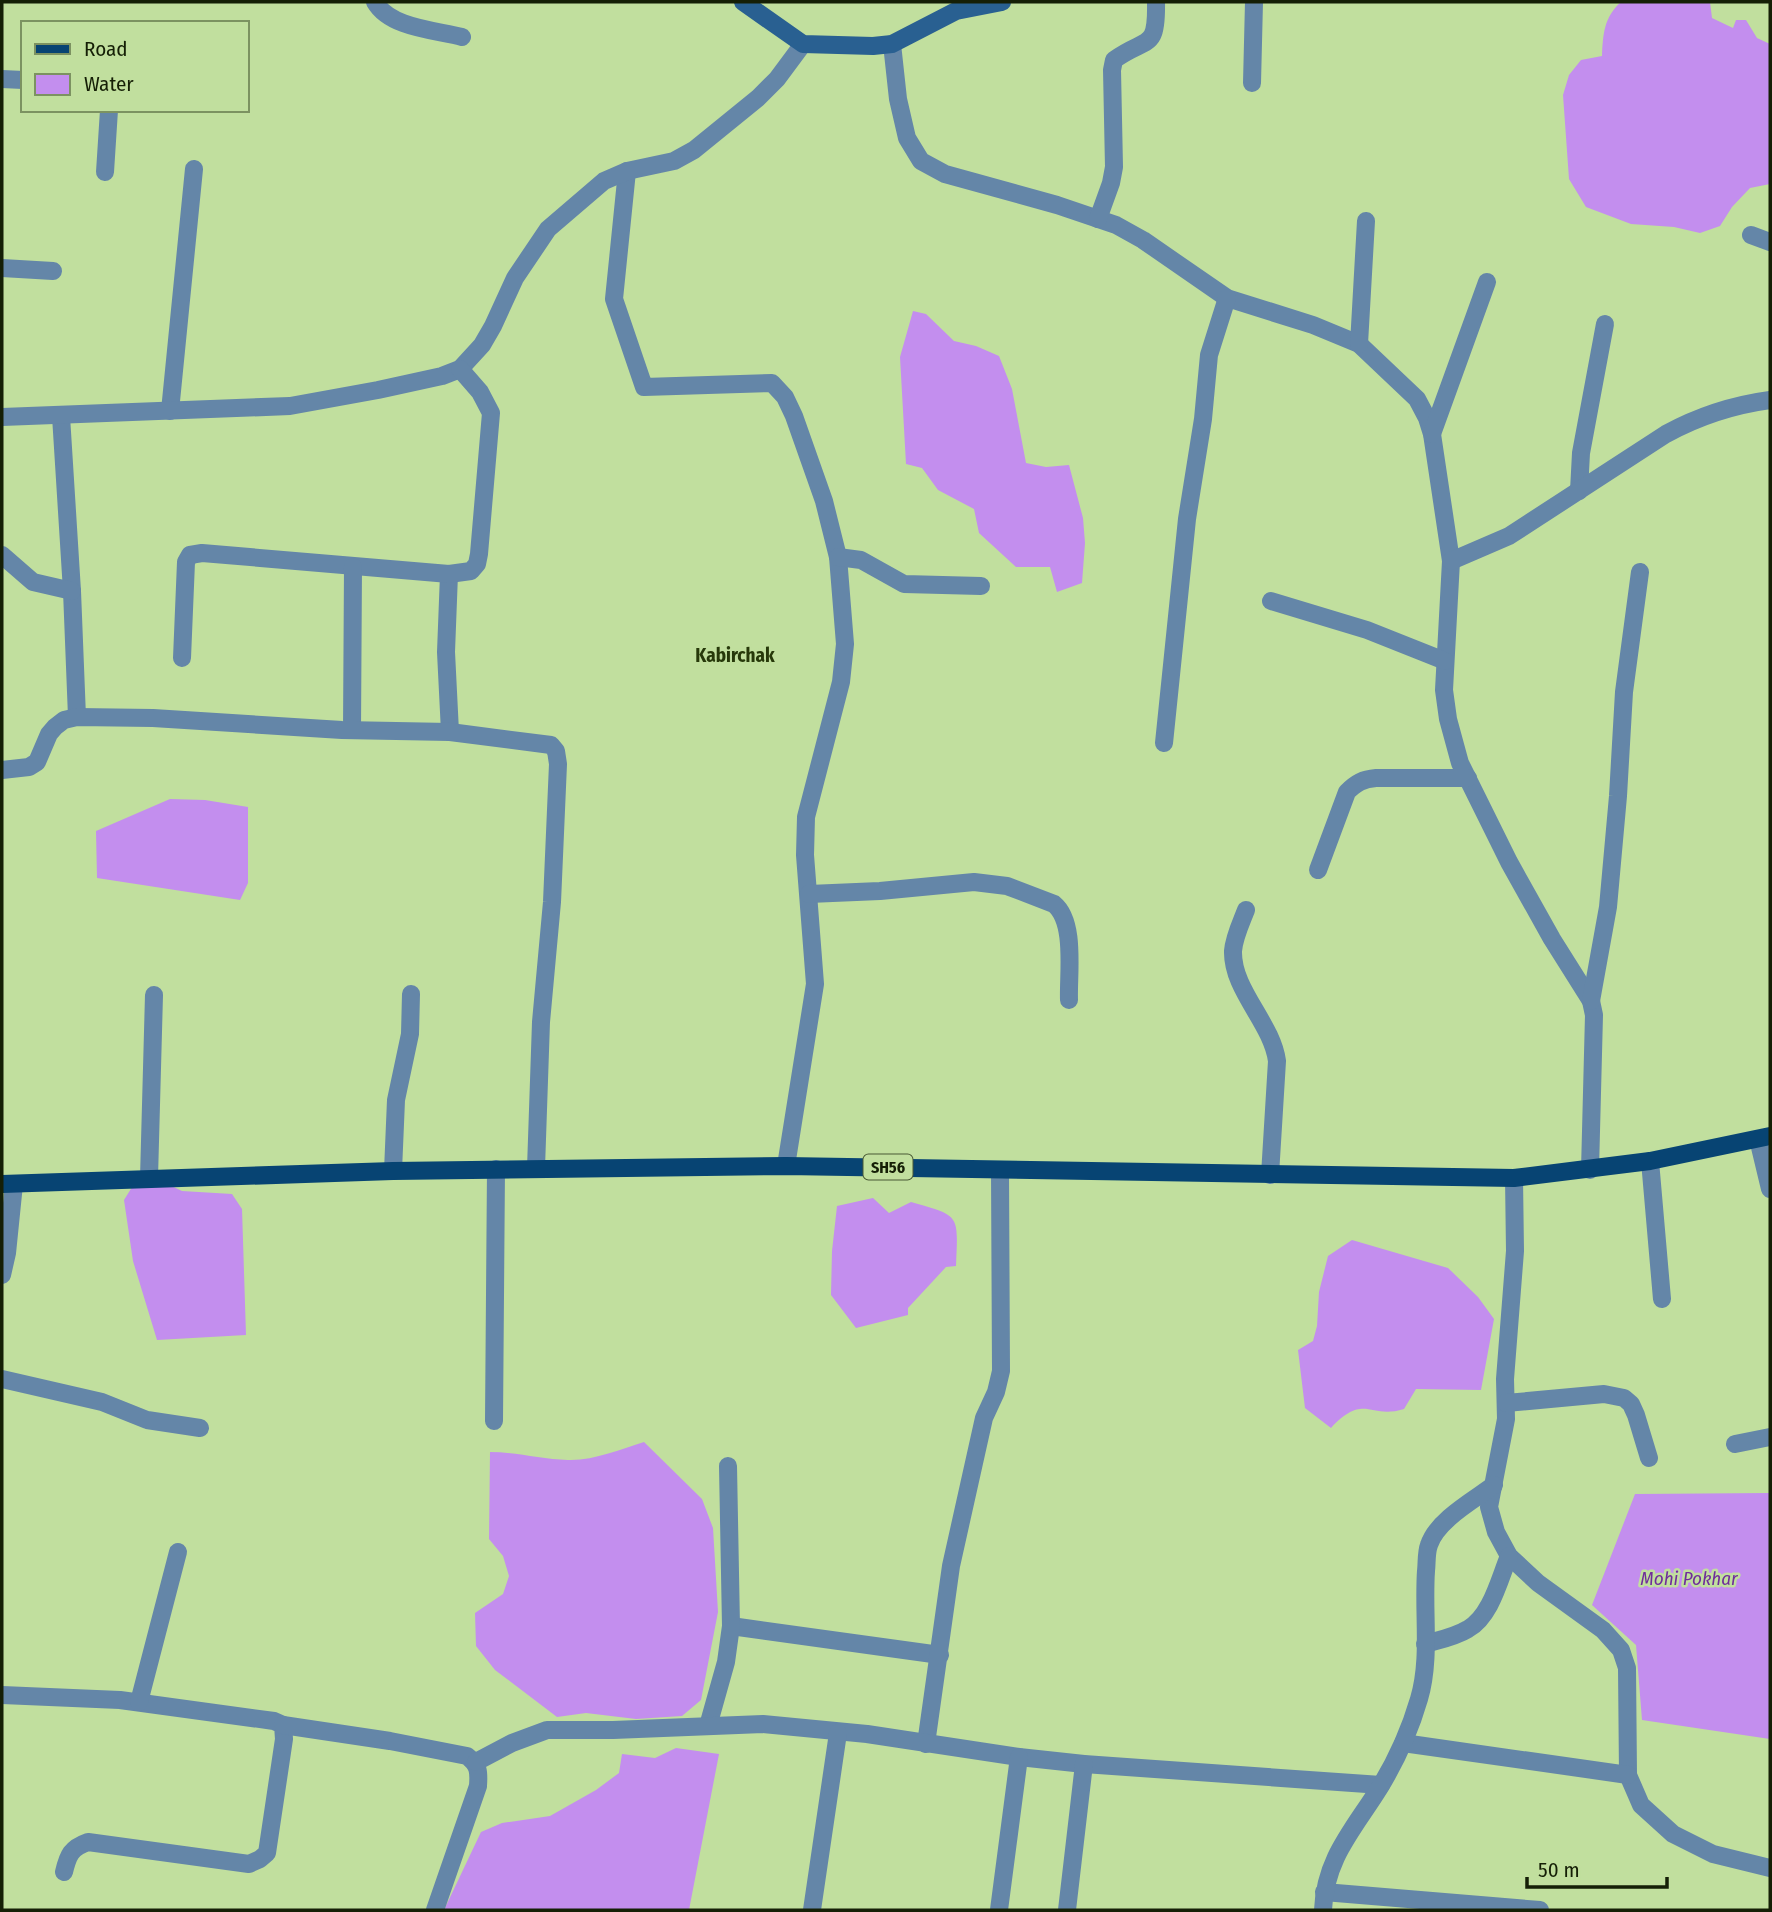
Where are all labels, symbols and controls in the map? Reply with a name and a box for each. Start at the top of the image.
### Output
legend [21,21,248,112]
text: Road [84,36,128,62]
text: Water [84,71,134,97]
district label: Kabirchak [695,644,775,667]
road number: SH56 [864,1154,912,1180]
water label: Mohi Pokhar [1640,1567,1739,1590]
scale bar [1527,1846,1667,1890]
text: 50 m [1538,1857,1580,1883]

